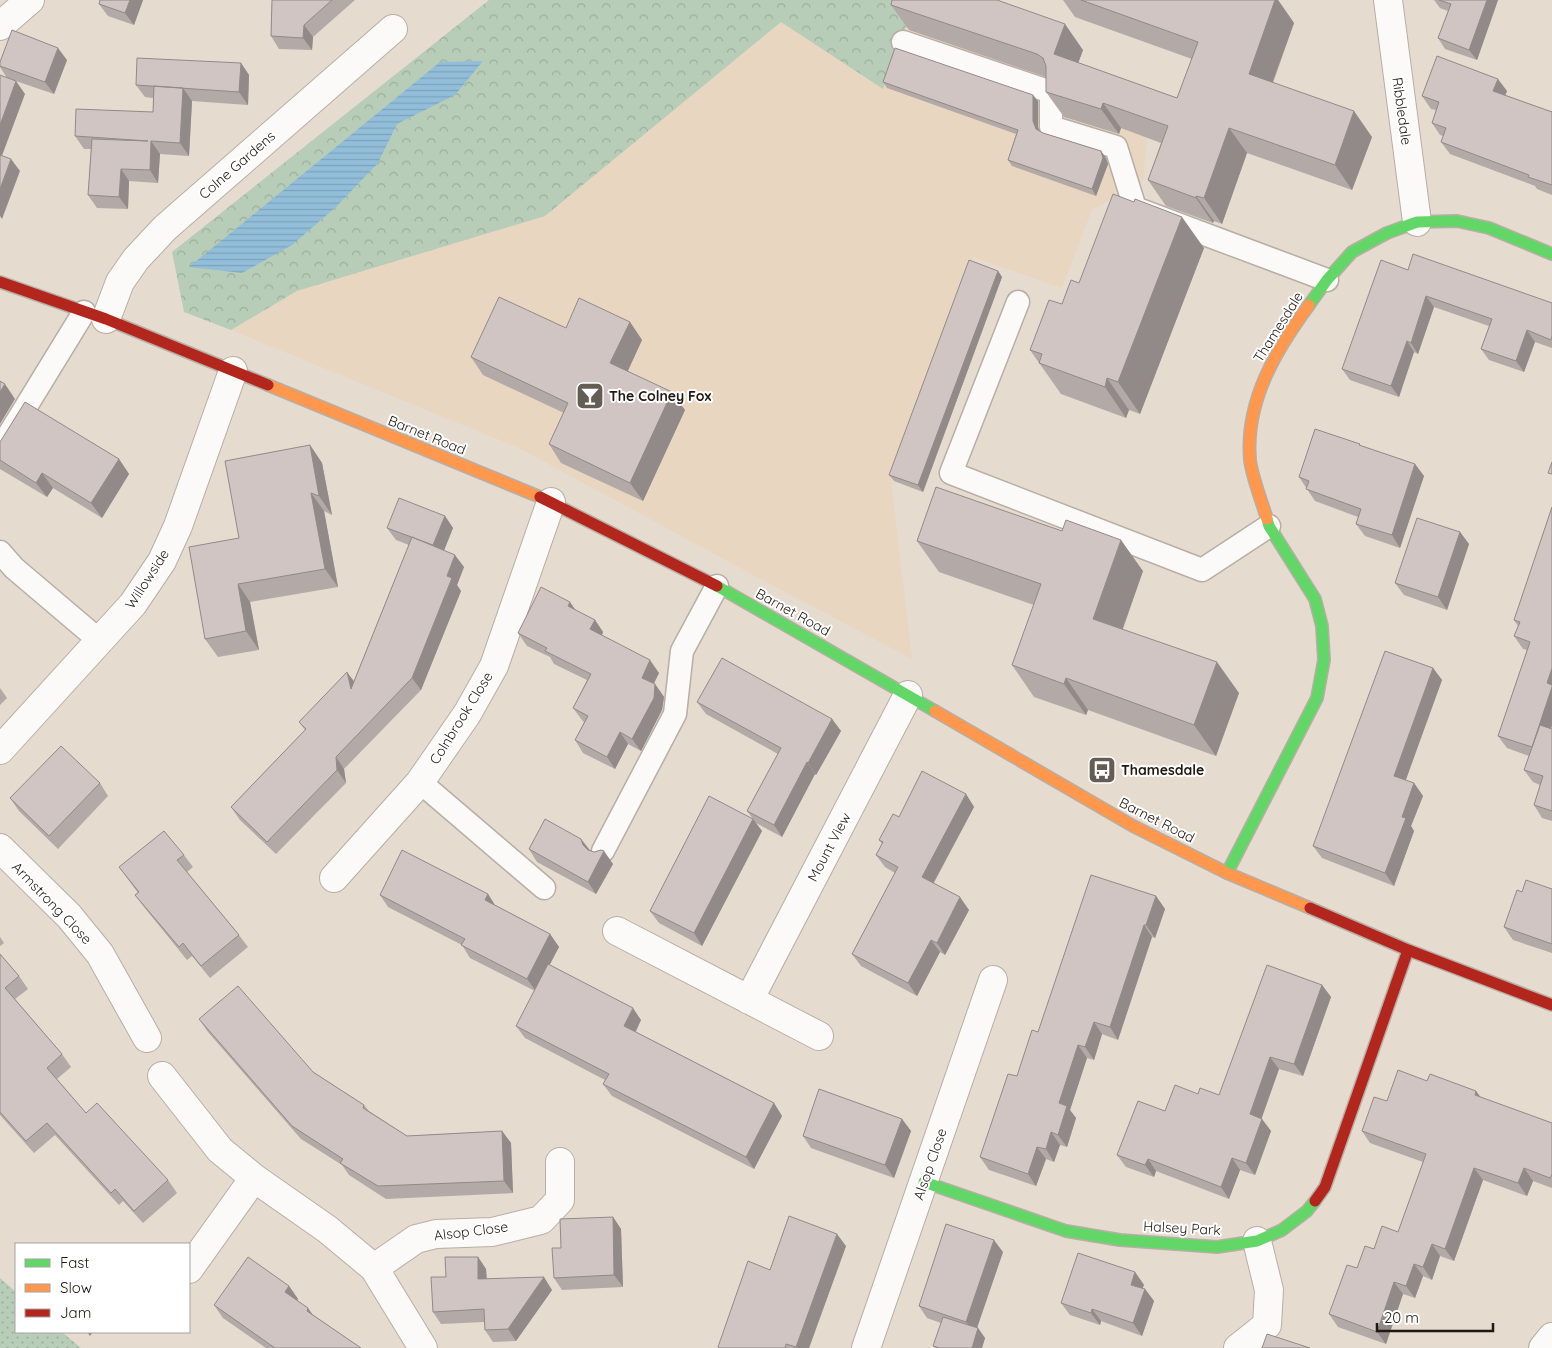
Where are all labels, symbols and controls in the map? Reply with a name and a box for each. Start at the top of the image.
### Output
street label: Ribbledale [1388,76,1416,146]
street label: Colne Gardens [195,127,279,203]
street label: Thamesdale [1249,288,1307,366]
bar icon: The Colney Fox [575,381,605,411]
place label: The Colney Fox [609,387,712,405]
street label: Barnet Road [385,411,469,459]
street label: Willowside [121,546,173,612]
street label: Barnet Road [753,584,833,640]
street label: Colnbrook Close [425,668,497,768]
bus stop icon: Thamesdale [1087,755,1117,785]
place label: Thamesdale [1121,761,1204,779]
street label: Barnet Road [1116,793,1198,847]
street label: Mount View [803,809,855,885]
street label: Armstrong Close [8,858,96,948]
street label: Alsop Close [909,1126,951,1202]
street label: Halsey Park [1143,1217,1221,1239]
street label: Alsop Close [433,1218,509,1244]
legend [15,1243,190,1333]
text: Fast [60,1253,89,1272]
text: Slow [60,1278,92,1297]
scale bar [1377,1300,1493,1332]
text: Jam [60,1303,91,1322]
text: 20 m [1384,1308,1419,1327]

